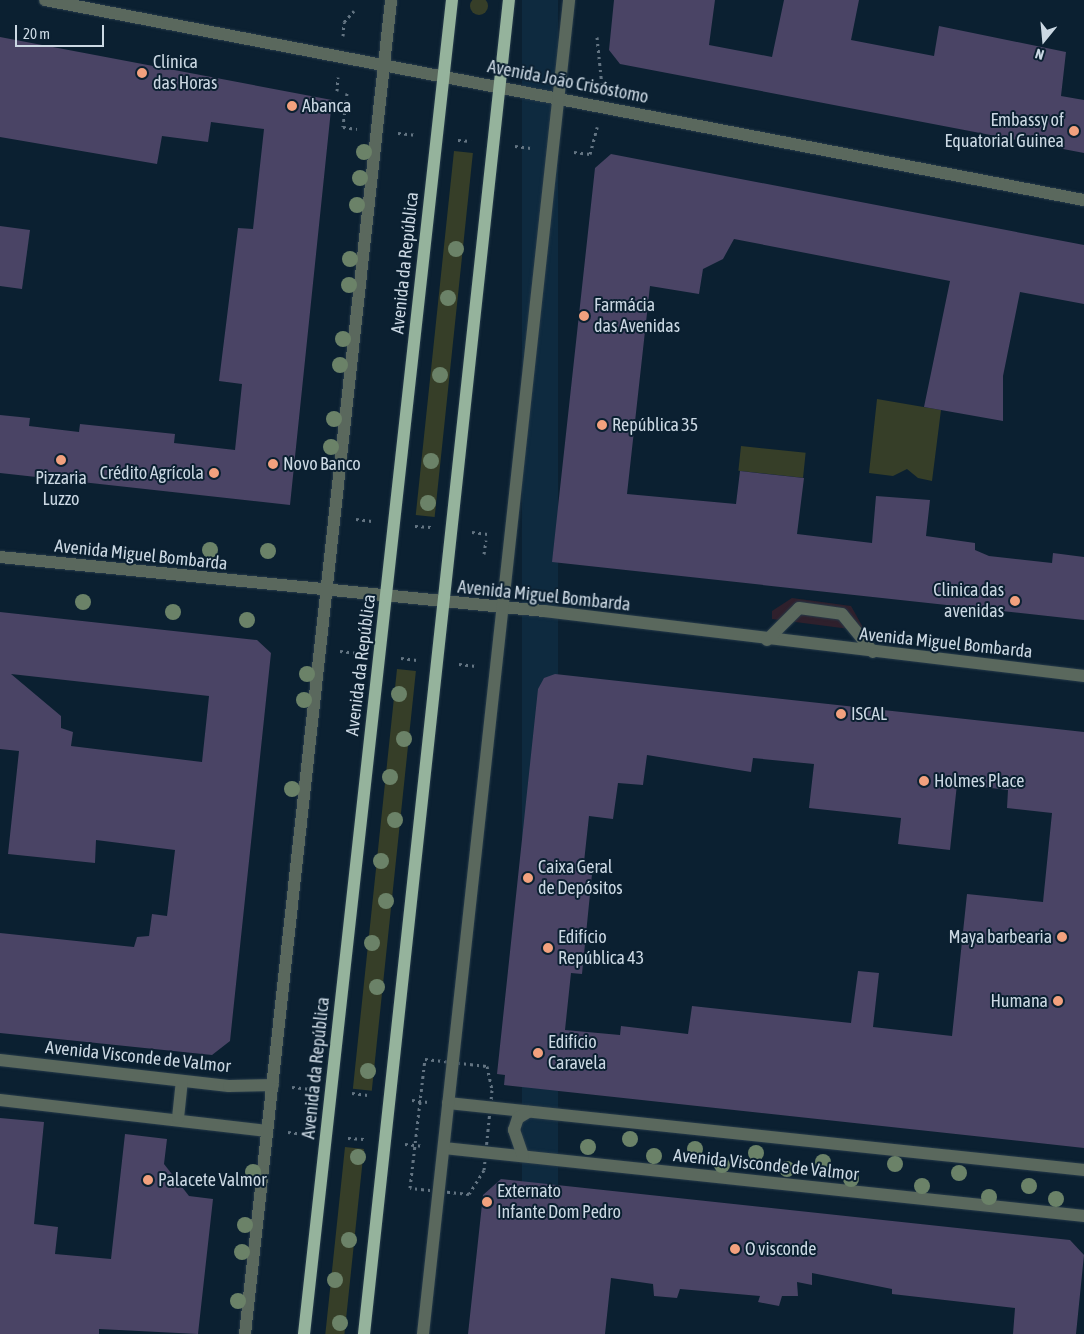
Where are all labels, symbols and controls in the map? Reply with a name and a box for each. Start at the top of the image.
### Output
scale bar [18,15,106,47]
north arrow [1019,15,1069,65]
text: 20 m [23,25,50,42]
text: N [1033,45,1046,63]
place label: Clínica das Horas [153,52,217,94]
street label: Avenida João Crisóstomo [486,56,650,108]
marker: Clínica das Horas [135,66,149,80]
place label: Abanca [302,95,351,117]
marker: Abanca [286,100,298,112]
place label: Embassy of Equatorial Guinea [945,110,1064,152]
marker: Embassy of Equatorial Guinea [1068,125,1080,137]
street label: Avenida da República [387,191,423,335]
place label: Farmácia das Avenidas [594,295,680,338]
marker: Farmácia das Avenidas [578,310,590,322]
place label: República 35 [612,414,698,436]
marker: República 35 [596,419,608,431]
place label: Novo Banco [283,453,361,475]
marker: Pizzaria Luzzo [55,454,67,466]
marker: Novo Banco [267,458,279,470]
place label: Crédito Agrícola [100,462,204,484]
marker: Crédito Agrícola [208,467,220,479]
place label: Pizzaria Luzzo [35,468,87,510]
street label: Avenida Miguel Bombarda [54,535,228,575]
street label: Avenida Miguel Bombarda [457,576,631,616]
place label: Clinica das avenidas [933,580,1004,622]
street label: Avenida da República [342,593,380,737]
marker: Clinica das avenidas [1008,594,1022,608]
street label: Avenida Miguel Bombarda [859,623,1033,663]
place label: ISCAL [851,703,887,725]
marker: ISCAL [835,708,847,720]
place label: Holmes Place [934,770,1024,792]
marker: Holmes Place [918,775,930,787]
place label: Caixa Geral de Depósitos [538,857,623,900]
marker: Caixa Geral de Depósitos [522,872,534,884]
place label: Maya barbearia [948,926,1052,948]
place label: Edifício República 43 [558,927,644,970]
marker: Maya barbearia [1056,931,1068,943]
marker: Edifício República 43 [542,942,554,954]
place label: Humana [990,990,1048,1012]
marker: Humana [1052,995,1064,1007]
street label: Avenida da República [298,996,334,1140]
place label: Edifício Caravela [548,1032,606,1074]
street label: Avenida Visconde de Valmor [44,1037,232,1077]
marker: Edifício Caravela [532,1047,544,1059]
street label: Avenida Visconde de Valmor [672,1145,860,1185]
place label: Palacete Valmor [158,1169,267,1191]
marker: Palacete Valmor [142,1174,154,1186]
place label: Externato Infante Dom Pedro [497,1181,621,1224]
marker: Externato Infante Dom Pedro [481,1196,493,1208]
place label: O visconde [745,1238,816,1260]
marker: O visconde [729,1243,741,1255]

